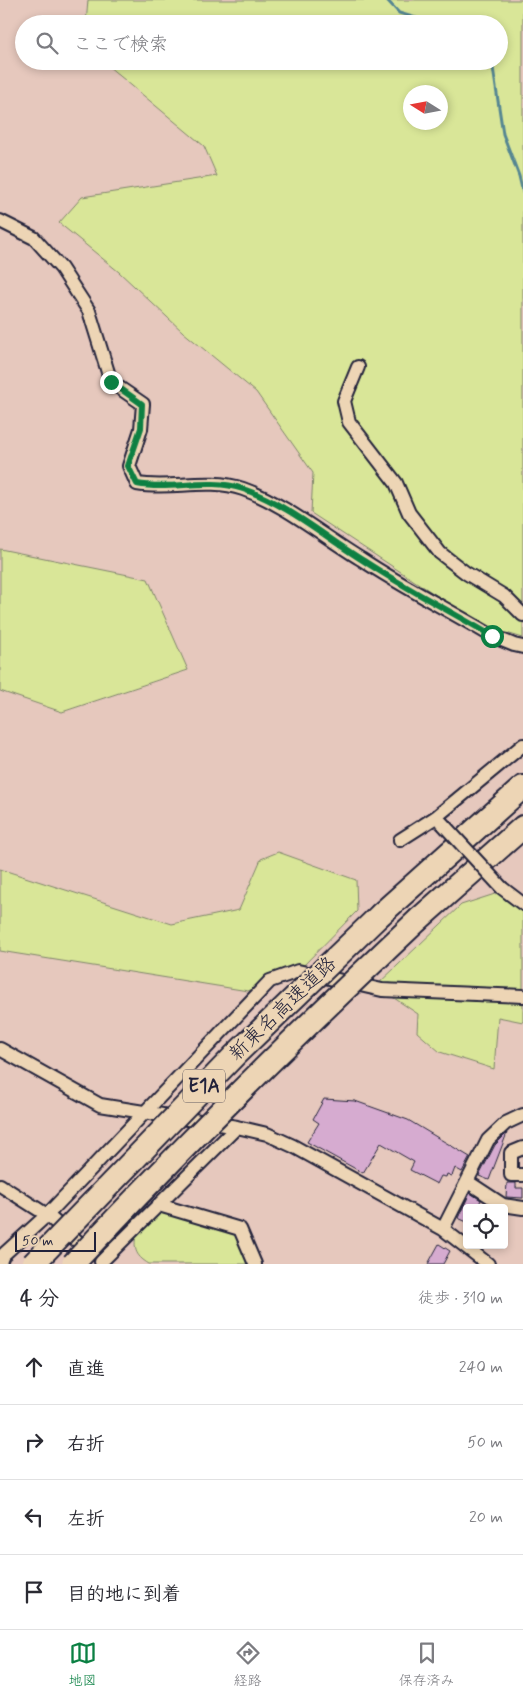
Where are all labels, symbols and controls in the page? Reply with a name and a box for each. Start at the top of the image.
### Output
search box [15,15,508,70]
icon: search [33,29,61,57]
text: ここで検索 [73,32,168,57]
north arrow [403,85,448,130]
route end [100,371,123,394]
route start [481,625,504,648]
street label: 新東名高速道路 [223,951,343,1067]
road number: E1A [183,1070,225,1102]
map controls [463,1204,508,1249]
button: locate [463,1204,508,1249]
scale bar [15,1229,96,1252]
text: 50 m [22,1232,53,1250]
text: 4 分 [20,1285,59,1313]
text: 徒歩 · 310 m [418,1288,503,1309]
icon: ahead [20,1353,48,1381]
text: 直進 [67,1357,105,1382]
text: 240 m [459,1357,503,1378]
icon: right [20,1428,48,1456]
text: 右折 [67,1432,105,1457]
text: 50 m [467,1432,503,1453]
icon: left [20,1503,48,1531]
text: 左折 [67,1507,105,1532]
text: 20 m [469,1507,503,1528]
icon: arrive [20,1578,48,1606]
text: 目的地に到着 [67,1582,181,1607]
tab: 地図 [69,1639,97,1690]
tab: 経路 [234,1639,262,1690]
tab: 保存済み [399,1639,455,1690]

